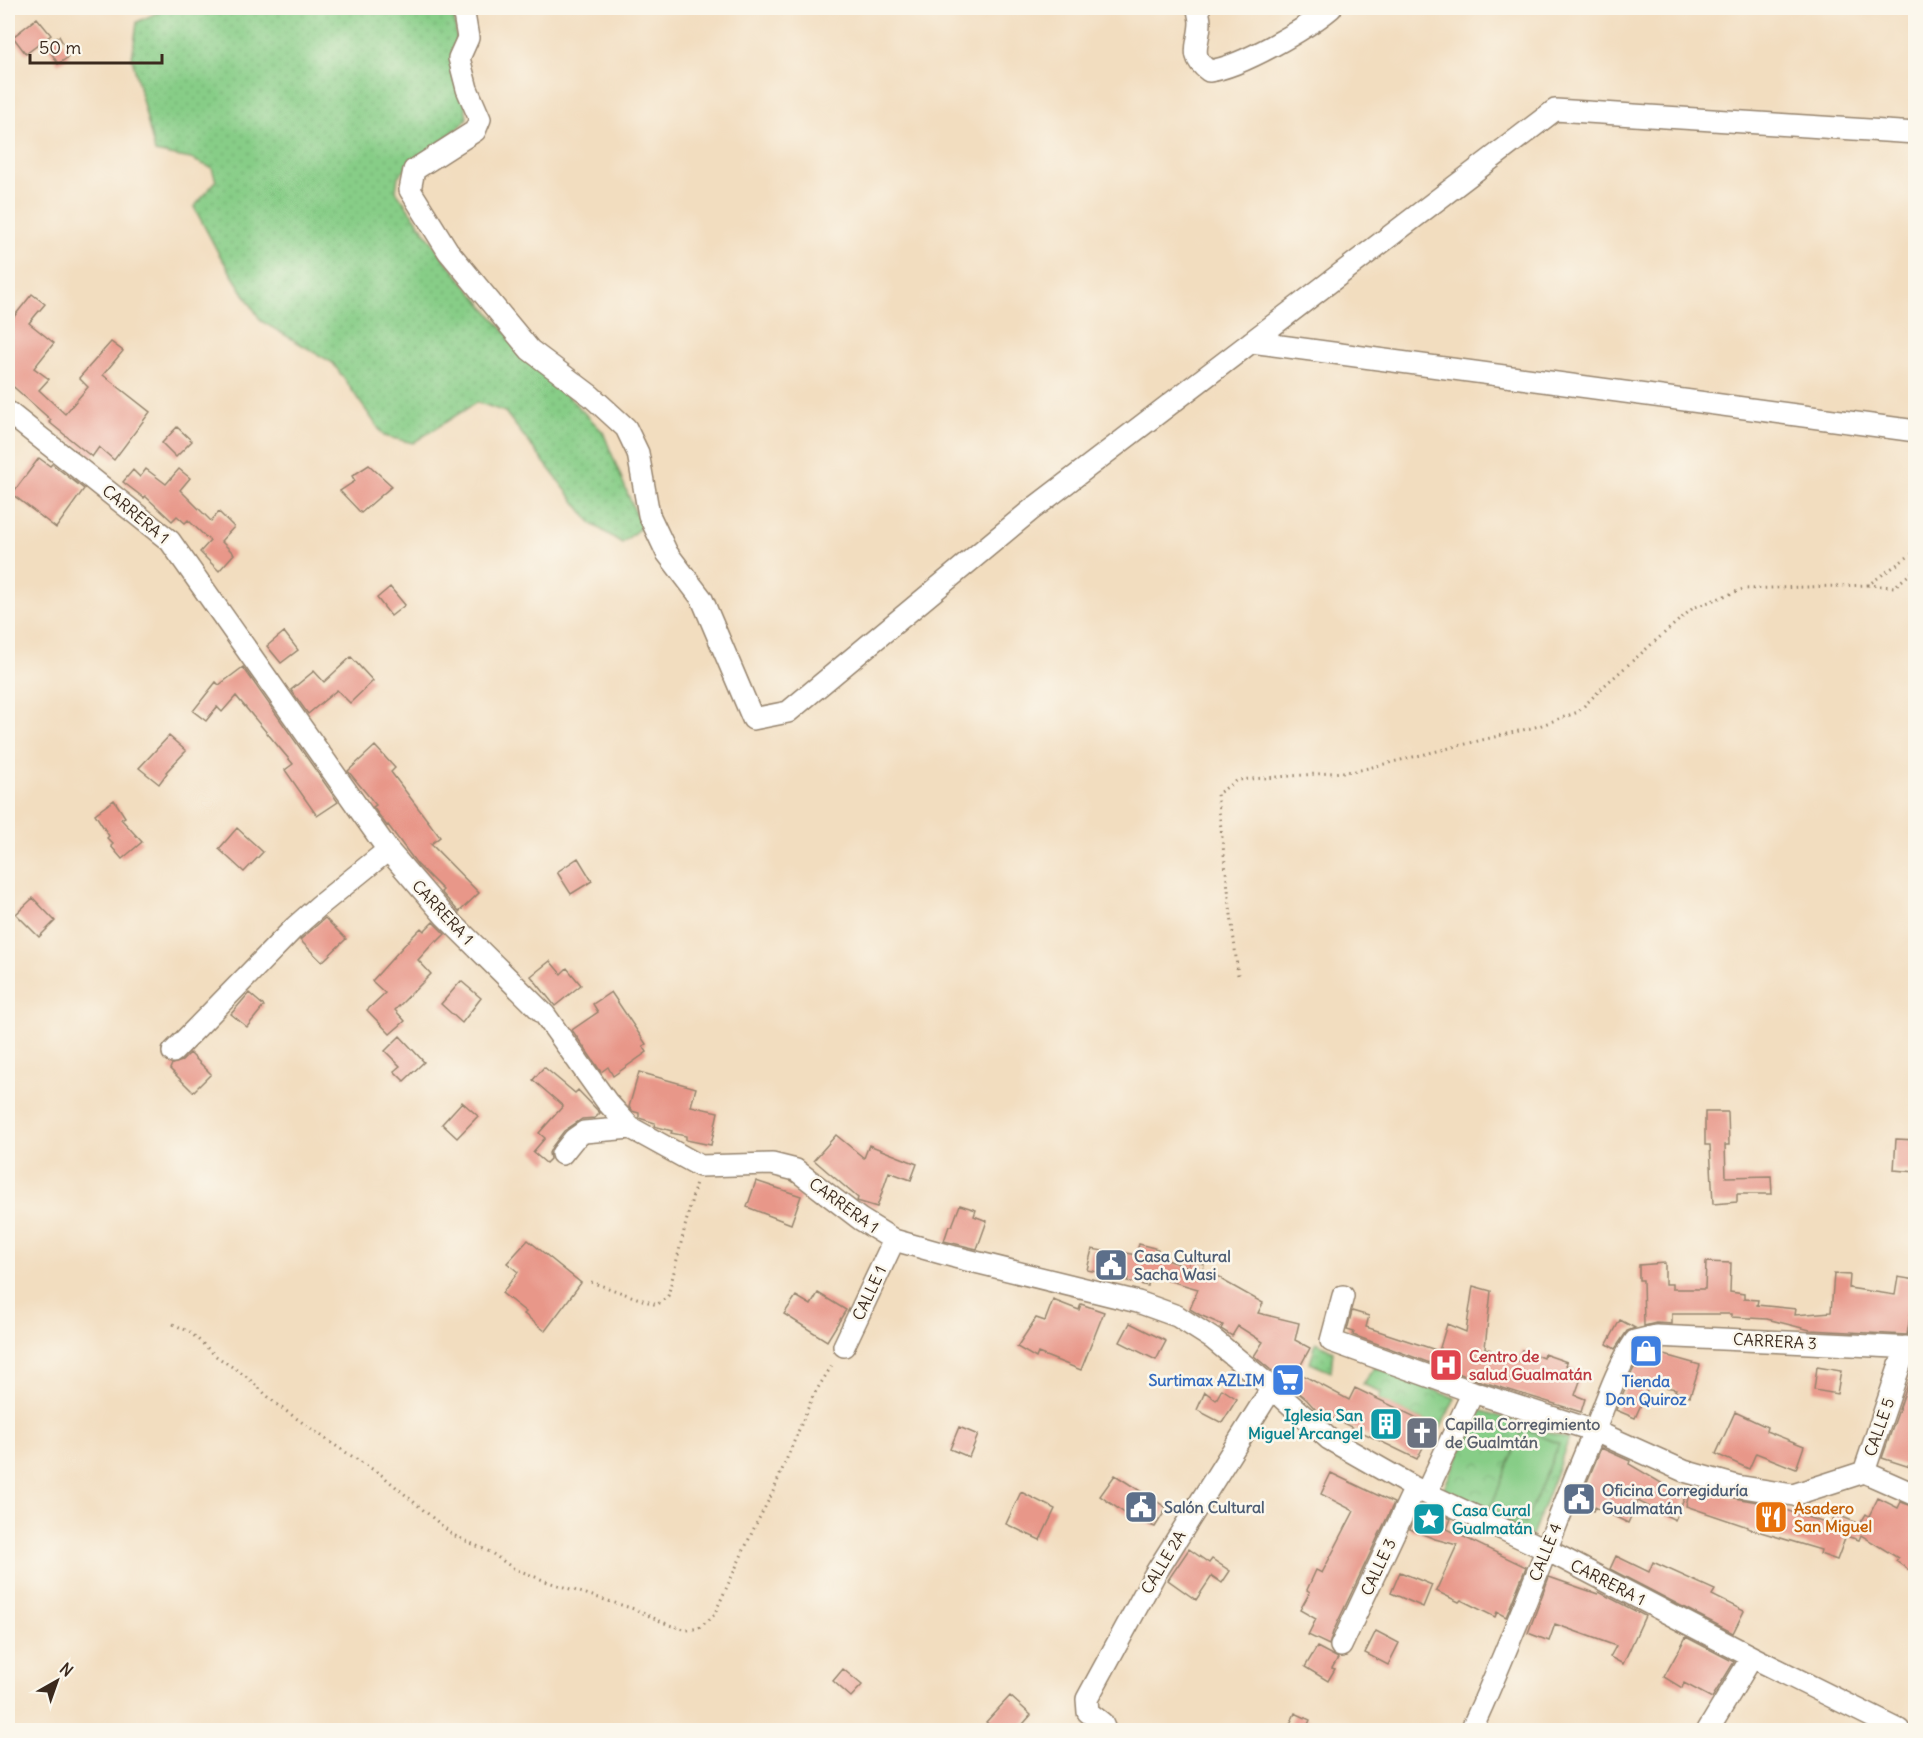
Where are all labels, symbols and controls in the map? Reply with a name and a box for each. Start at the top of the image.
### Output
scale bar [30,27,162,65]
text: 50 m [39,36,81,59]
street label: CARRERA 1 [98,480,174,548]
street label: CARRERA 1 [408,875,478,949]
street label: CARRERA 1 [805,1173,883,1237]
place label: Casa Cultural Sacha Wasi [1134,1246,1231,1284]
public building icon: Casa Cultural Sacha Wasi [1093,1247,1129,1283]
street label: CALLE 1 [848,1263,890,1323]
street label: CARRERA 3 [1733,1329,1817,1353]
shop icon: Tienda Don Quiroz [1628,1333,1664,1369]
place label: Centro de salud Gualmatán [1469,1346,1592,1384]
hospital icon: Centro de salud Gualmatán [1428,1347,1464,1383]
supermarket icon: Surtimax AZLIM [1270,1362,1306,1398]
place label: Surtimax AZLIM [1148,1370,1265,1390]
place label: Tienda Don Quiroz [1605,1371,1687,1409]
street label: CALLE 5 [1860,1395,1898,1459]
place label: Iglesia San Miguel Arcangel [1248,1405,1363,1444]
building icon: Iglesia San Miguel Arcangel [1368,1406,1404,1442]
place label: Capilla Corregimiento de Gualmtán [1445,1414,1600,1452]
church icon: Capilla Corregimiento de Gualmtán [1404,1415,1440,1451]
place label: Oficina Corregiduría Gualmatán [1602,1480,1748,1518]
public building icon: Oficina Corregiduría Gualmatán [1561,1481,1597,1517]
public building icon: Salón Cultural [1123,1489,1159,1525]
place label: Salón Cultural [1164,1497,1265,1517]
place label: Asadero San Miguel [1794,1498,1872,1537]
restaurant icon: Asadero San Miguel [1753,1499,1789,1535]
place label: Casa Cural Gualmatán [1452,1500,1533,1538]
place icon: Casa Cural Gualmatán [1411,1501,1447,1537]
street label: CALLE 4 [1524,1520,1566,1584]
street label: CALLE 2A [1136,1527,1190,1597]
street label: CALLE 3 [1356,1535,1400,1599]
street label: CARRERA 1 [1567,1555,1649,1609]
north arrow [27,1651,87,1711]
text: N [56,1658,77,1681]

